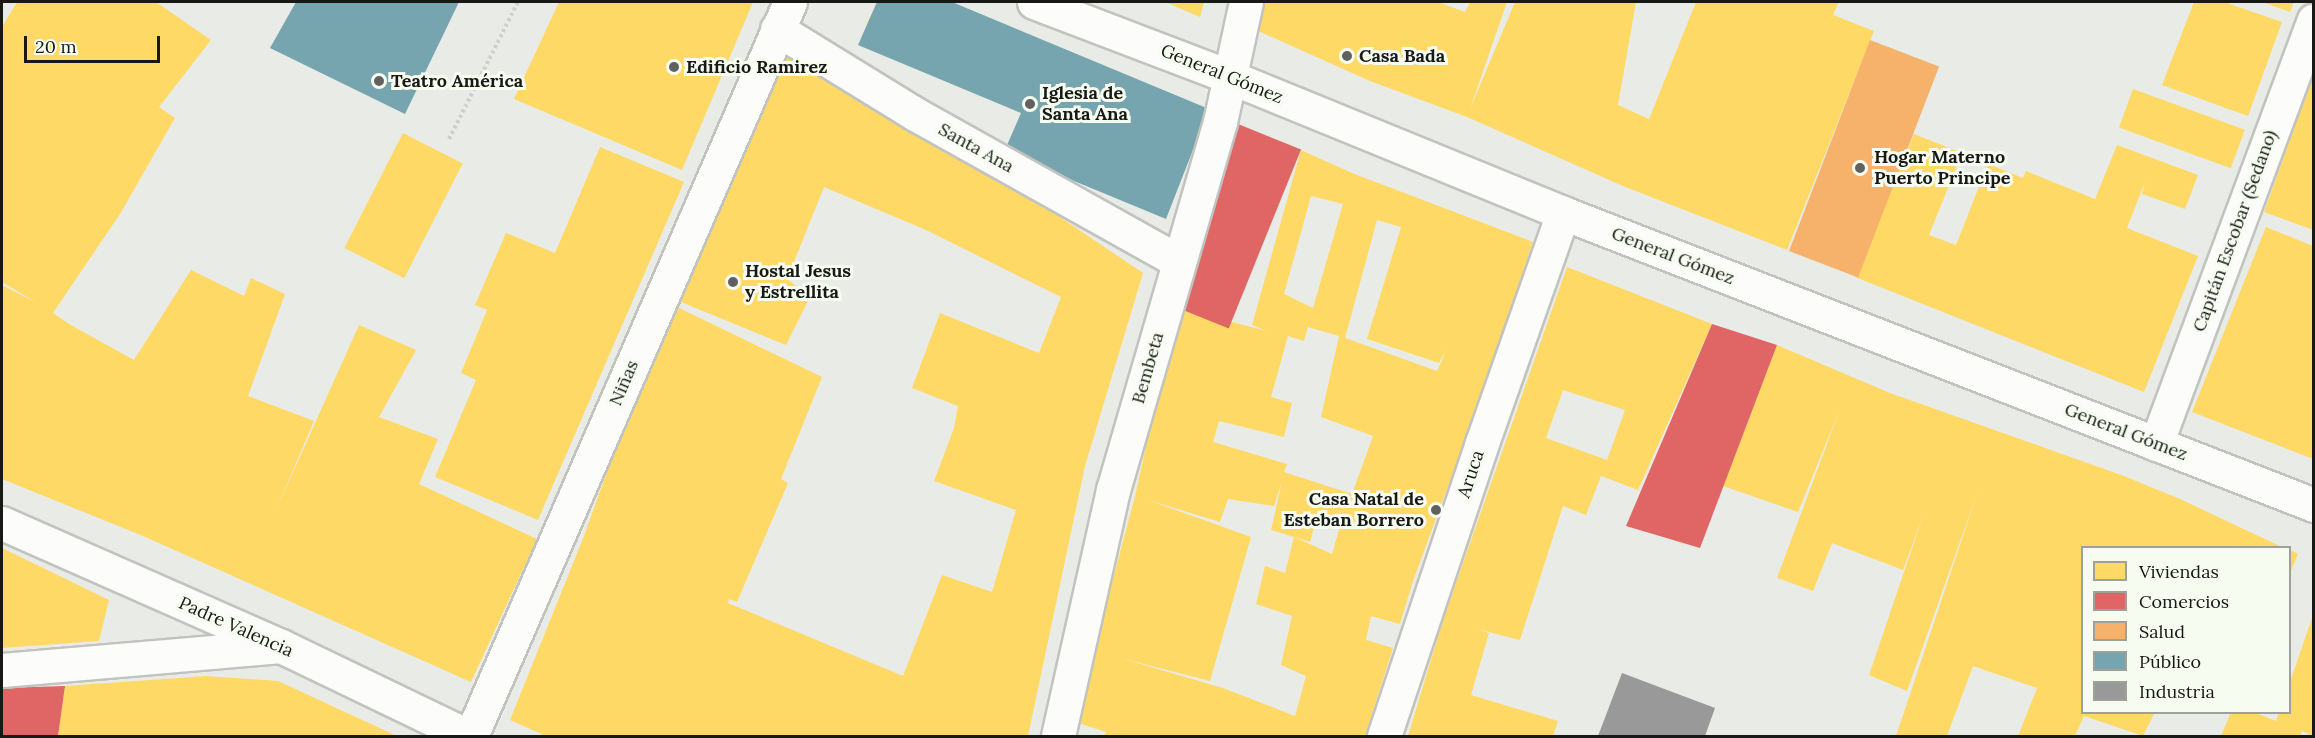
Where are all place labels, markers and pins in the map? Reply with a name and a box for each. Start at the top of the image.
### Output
place label: Casa Bada [1359,45,1445,67]
marker: Casa Bada [1340,49,1354,63]
place label: Edificio Ramirez [686,56,828,78]
marker: Edificio Ramirez [667,60,681,74]
place label: Teatro América [391,70,523,92]
marker: Teatro América [372,74,386,88]
place label: Iglesia de Santa Ana [1042,83,1128,125]
marker: Iglesia de Santa Ana [1023,97,1037,111]
place label: Hogar Materno Puerto Principe [1874,147,2011,190]
marker: Hogar Materno Puerto Principe [1851,159,1869,177]
place label: Hostal Jesus y Estrellita [745,261,851,304]
marker: Hostal Jesus y Estrellita [726,275,740,289]
place label: Casa Natal de Esteban Borrero [1283,489,1424,532]
marker: Casa Natal de Esteban Borrero [1429,503,1443,517]

